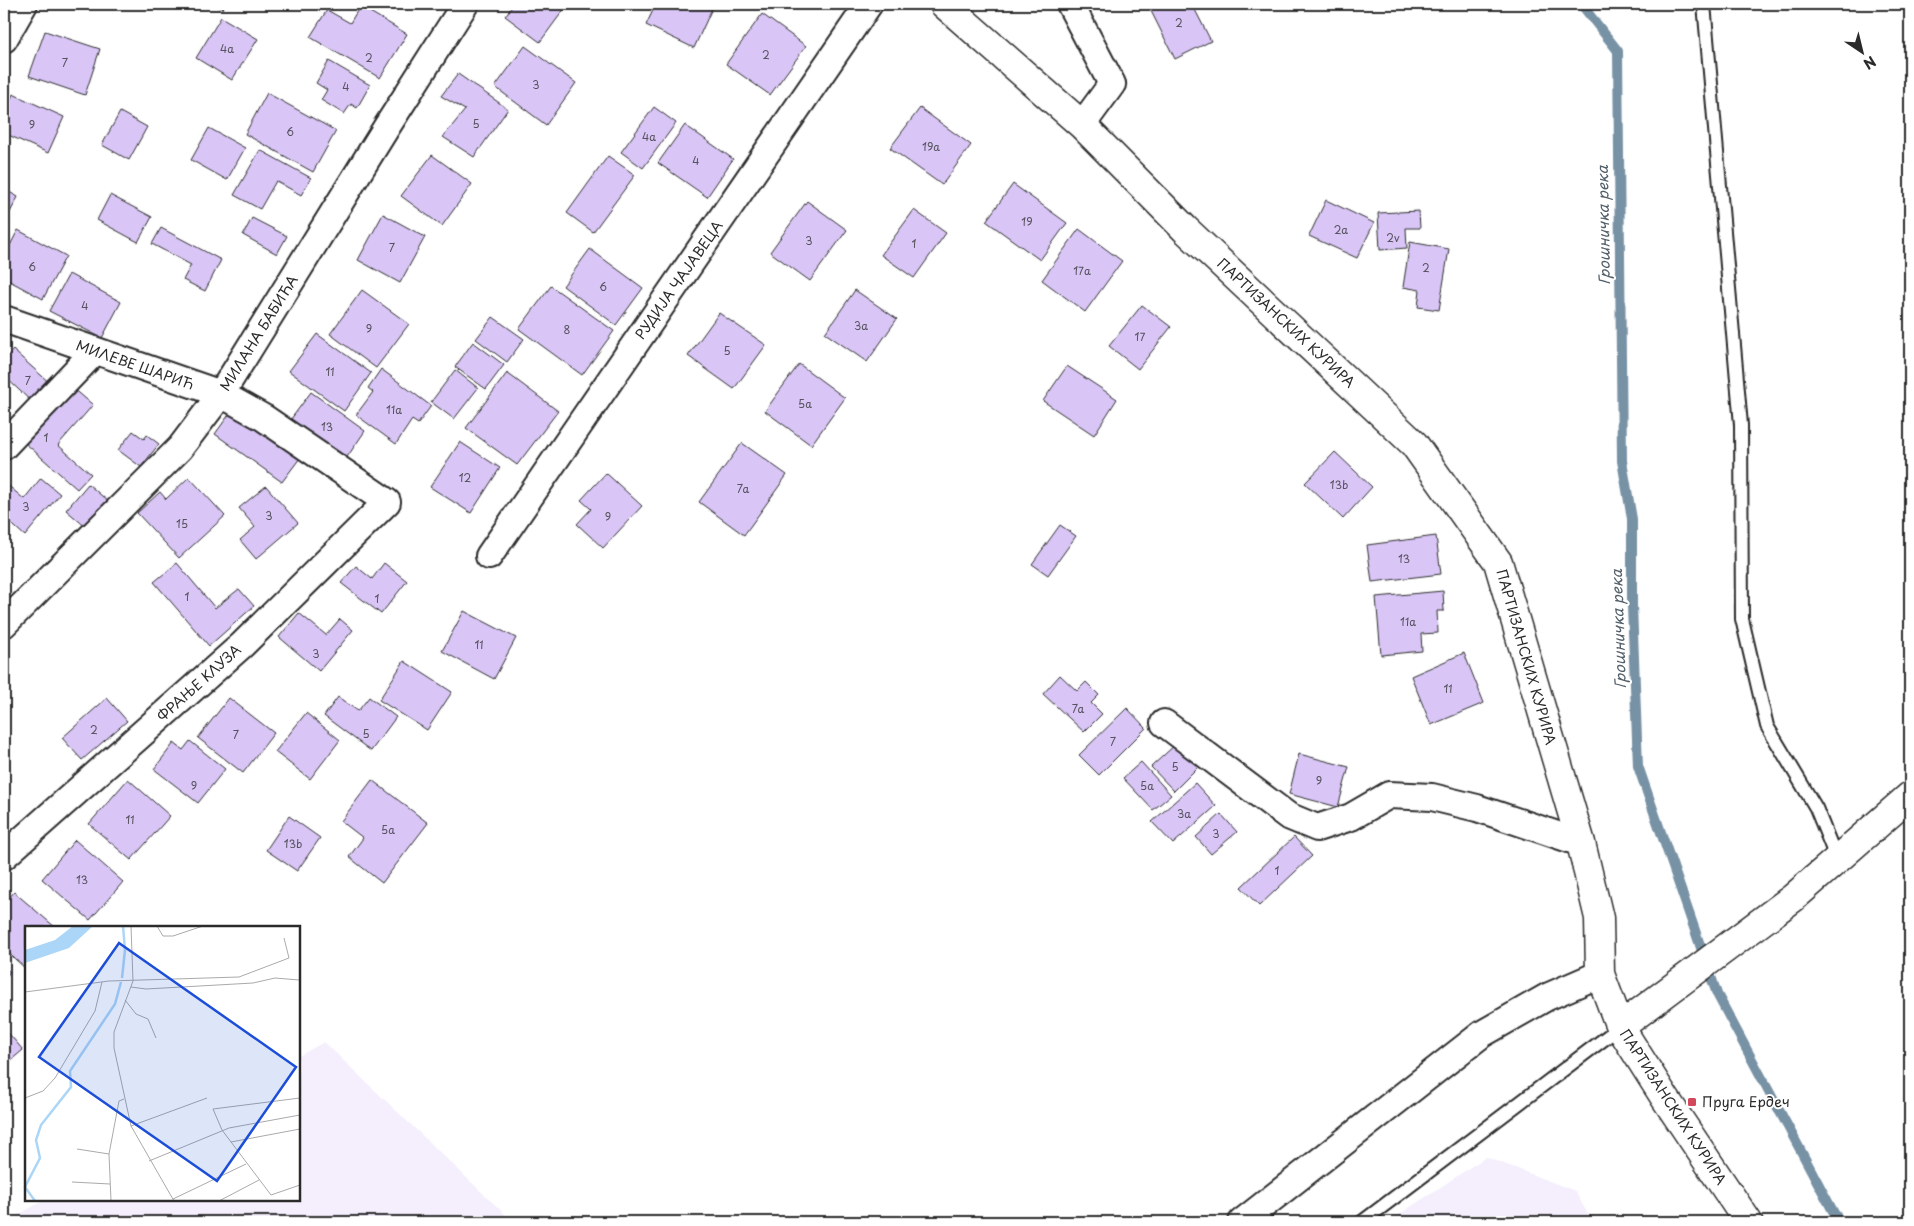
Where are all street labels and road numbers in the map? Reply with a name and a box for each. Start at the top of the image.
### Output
street label: РУДИЈА ЧАЈАВЕЦА [630,216,728,343]
street label: ПАРТИЗАНСКИХ КУРИРА [1213,253,1360,392]
street label: МИЛАНА БАБИЋА [214,270,303,395]
street label: МИЛЕВЕ ШАРИЋ [73,334,197,395]
street label: ПАРТИЗАНСКИХ КУРИРА [1491,567,1562,747]
street label: ФРАЊЕ КЛУЗА [152,639,245,726]
street label: ПАРТИЗАНСКИХ КУРИРА [1615,1025,1732,1189]

